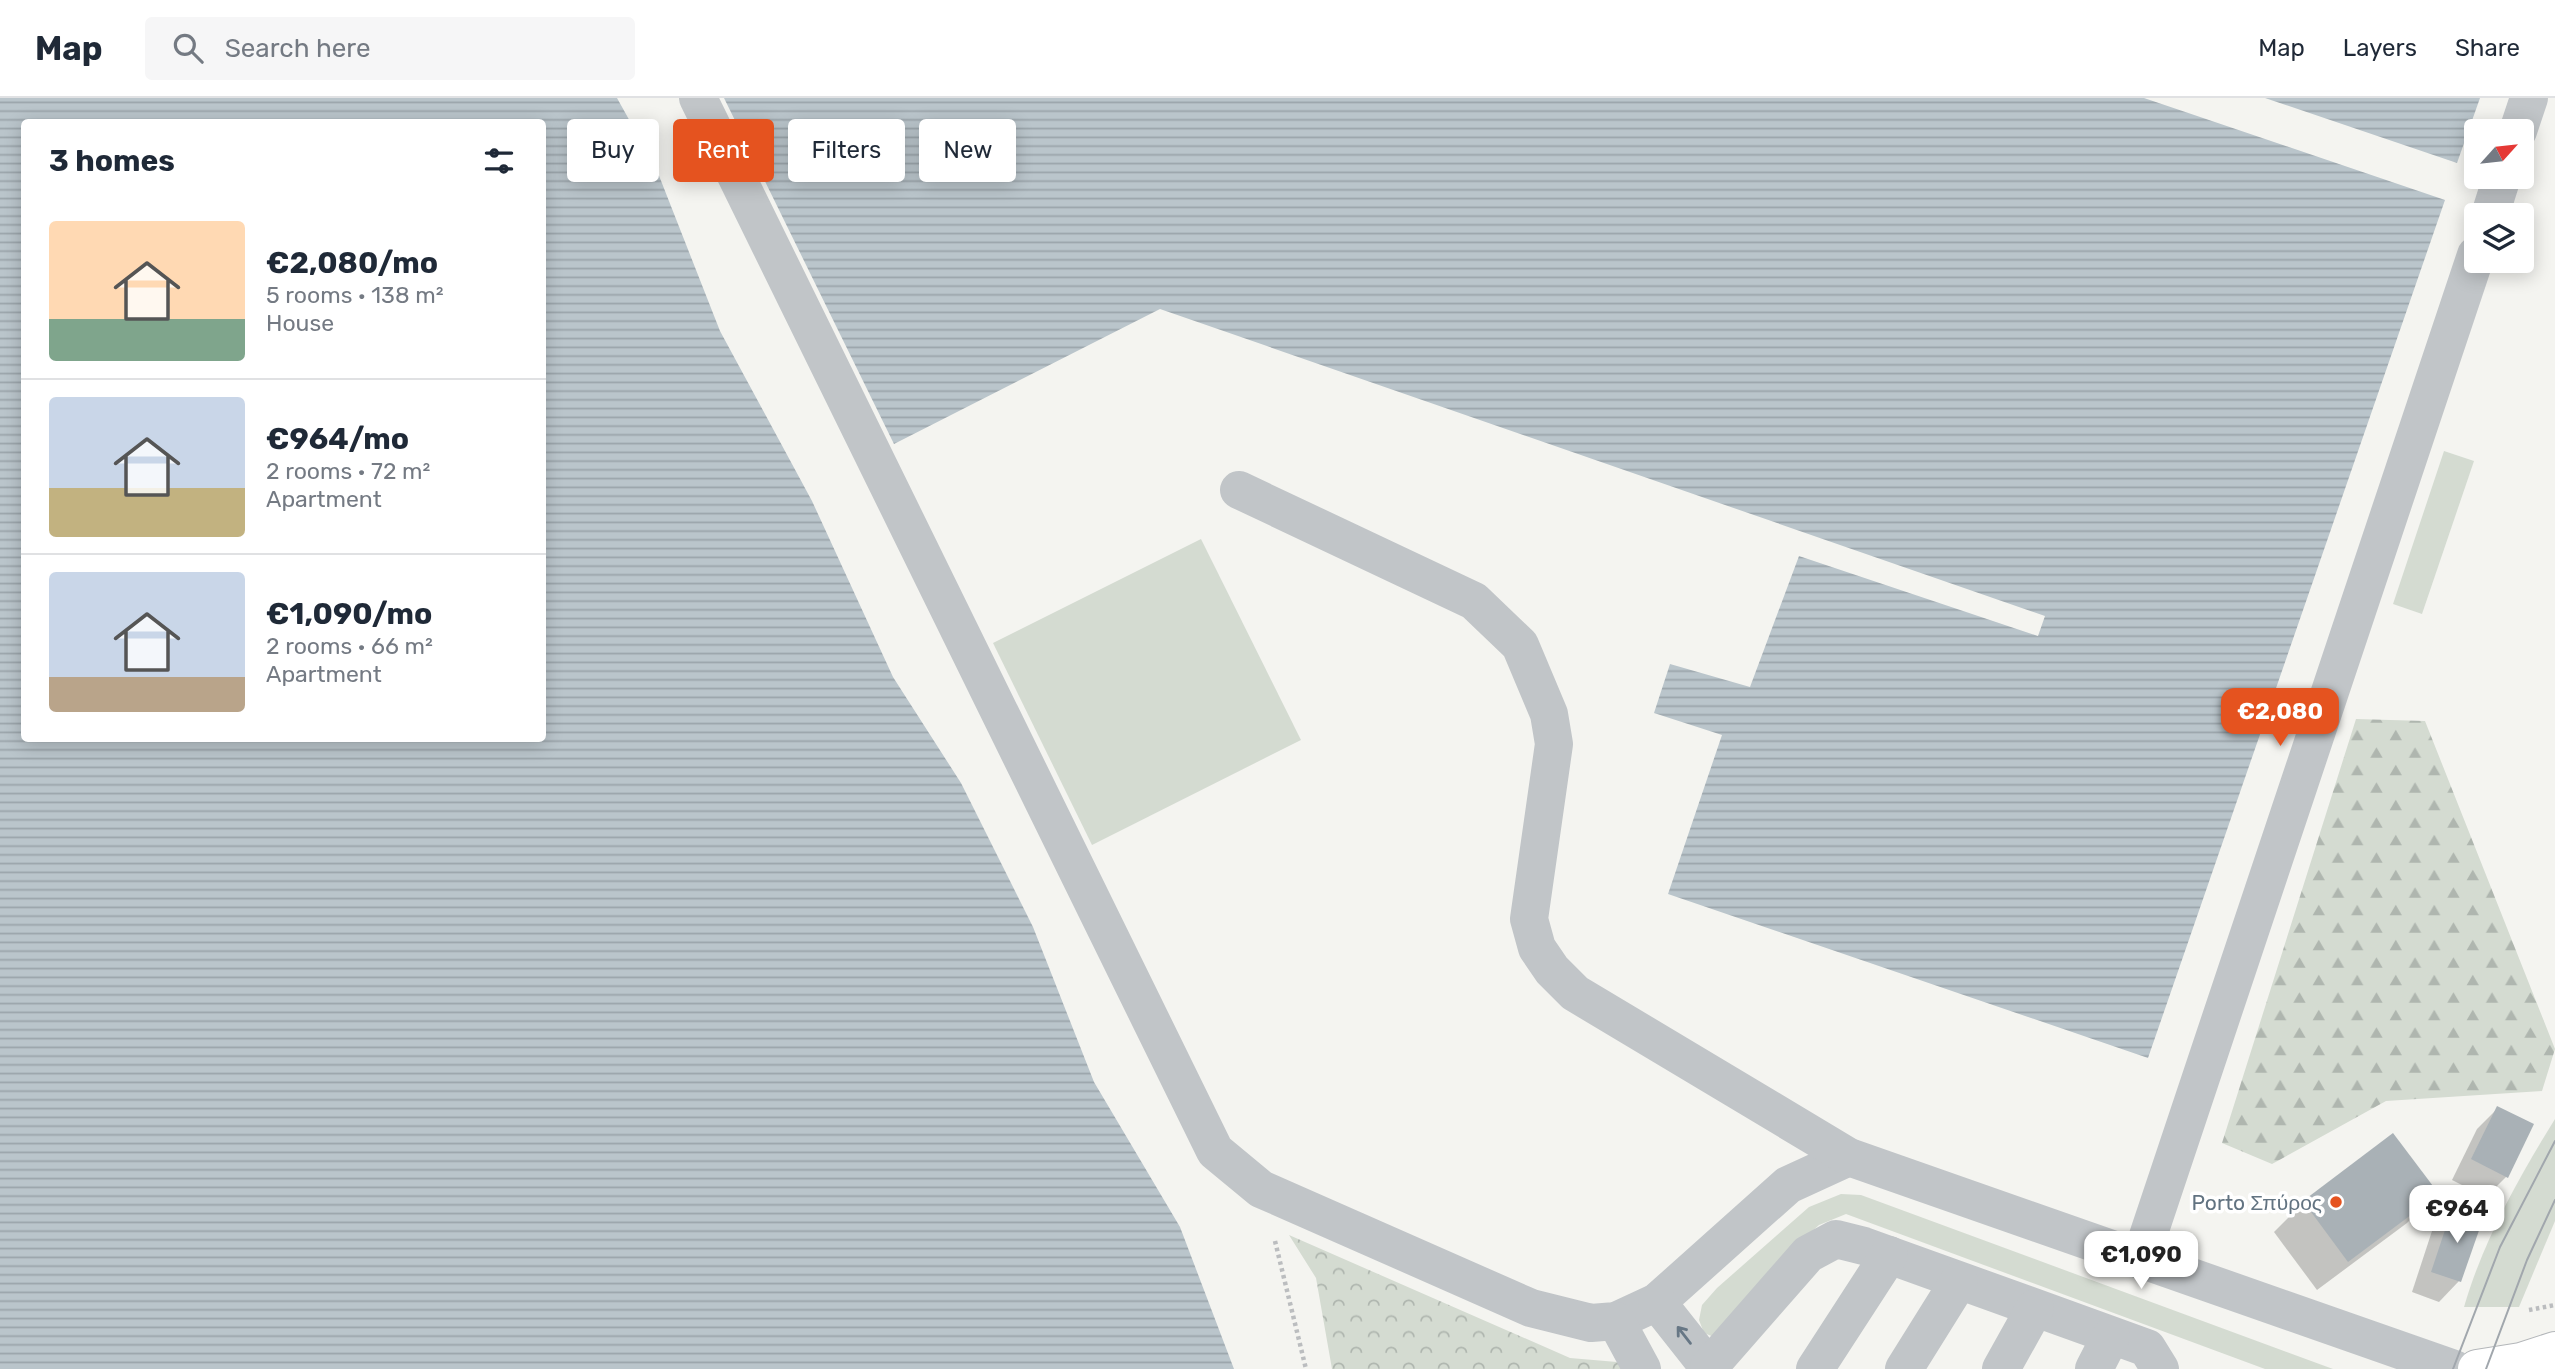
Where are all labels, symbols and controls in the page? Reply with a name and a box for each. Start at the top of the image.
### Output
search box [145,17,635,80]
text: Map [35,29,103,68]
icon: search [169,29,207,67]
text: Search here [225,33,370,64]
text: Map [2258,34,2305,62]
text: Layers [2343,34,2417,62]
text: Share [2455,34,2520,62]
chip: Buy [567,119,659,182]
chip: Rent [673,119,774,182]
chip: Filters [788,119,905,182]
chip: New [919,119,1016,182]
north arrow [2464,119,2534,189]
map controls [2464,119,2534,273]
icon: filters [480,142,518,180]
text: 3 homes [49,143,175,179]
button: layers [2464,203,2534,273]
text: €2,080/mo [266,245,438,281]
icon: home [105,249,189,333]
text: 5 rooms · 138 m² [266,281,443,309]
text: House [266,309,334,337]
text: €964/mo [266,421,409,457]
icon: home [105,425,189,509]
text: 2 rooms · 72 m² [266,457,430,485]
text: Apartment [266,485,382,513]
text: €1,090/mo [266,596,432,632]
icon: home [105,600,189,684]
text: 2 rooms · 66 m² [266,632,433,660]
text: Apartment [266,660,382,688]
pin: €2,080 [2223,688,2337,748]
text: €2,080 [2237,697,2323,725]
pin: €964 [2416,1186,2498,1245]
place label: Porto Σπύρος [2192,1190,2322,1215]
marker: Porto Σπύρος [2328,1194,2344,1210]
text: €964 [2425,1194,2489,1222]
pin: €1,090 [2084,1232,2198,1291]
text: €1,090 [2100,1240,2182,1268]
one-way arrow [1676,1327,1691,1345]

